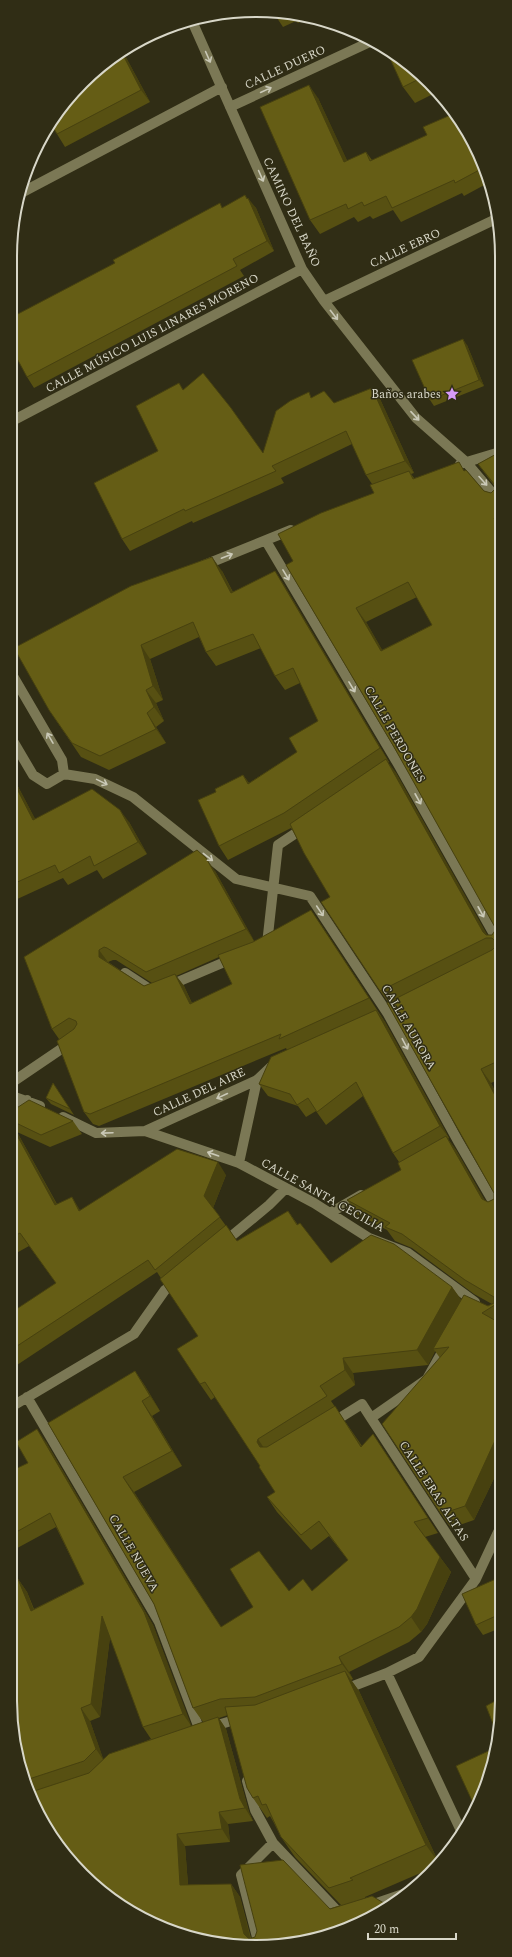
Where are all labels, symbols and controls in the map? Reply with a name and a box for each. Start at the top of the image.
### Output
street label: CALLE DUERO [242,40,329,95]
one-way arrow [205,50,212,62]
one-way arrow [259,86,271,93]
street label: CAMINO DEL BAÑO [258,154,325,270]
one-way arrow [258,169,265,181]
street label: CALLE EBRO [367,224,444,273]
street label: CALLE MÚSICO LUIS LINARES MORENO [42,269,262,398]
one-way arrow [330,309,339,320]
place label: Baños arabes [371,385,441,404]
place icon: Baños arabes [444,386,460,402]
one-way arrow [411,411,420,421]
one-way arrow [478,476,488,486]
one-way arrow [221,552,233,560]
one-way arrow [282,569,290,581]
one-way arrow [348,681,356,692]
street label: CALLE PERDONES [359,682,430,786]
one-way arrow [45,732,53,744]
one-way arrow [96,779,108,786]
one-way arrow [414,793,422,805]
one-way arrow [202,852,213,861]
one-way arrow [316,905,324,916]
one-way arrow [478,906,486,918]
street label: CALLE AURORA [376,981,441,1074]
one-way arrow [402,1038,409,1050]
street label: CALLE DEL AIRE [150,1063,249,1122]
one-way arrow [216,1093,228,1100]
one-way arrow [101,1129,114,1136]
one-way arrow [206,1150,219,1157]
street label: CALLE SANTA CECILIA [257,1153,388,1237]
street label: CALLE ERAS ALTAS [394,1437,473,1545]
street label: CALLE NUEVA [104,1511,164,1596]
scale bar [368,1915,456,1941]
text: 20 m [374,1920,399,1939]

